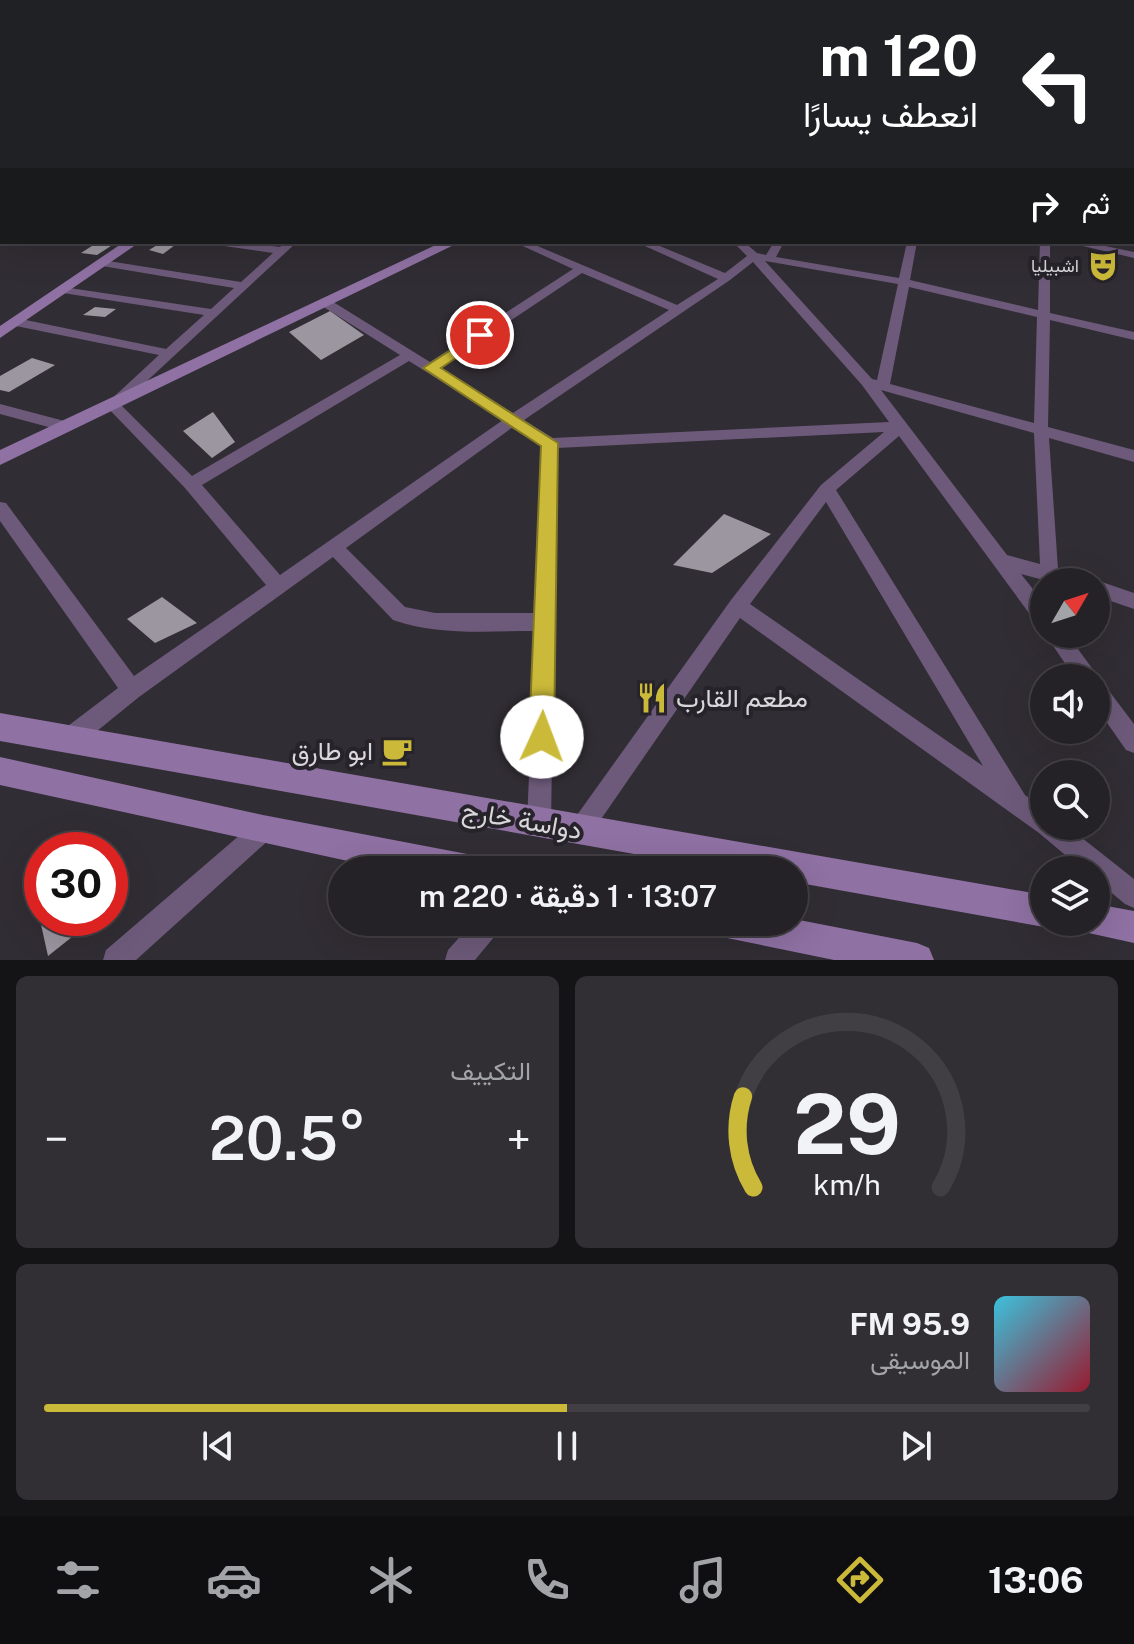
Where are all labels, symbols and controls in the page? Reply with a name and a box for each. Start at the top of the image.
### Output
text: 120 m [820,23,978,89]
icon: left [1006,32,1110,136]
text: انعطف يسارًا [803,93,978,135]
icon: right [1022,184,1066,228]
text: ثم [1082,185,1110,221]
theatre icon: اشبيليا [1086,249,1120,283]
place label: اشبيليا [1031,255,1079,276]
pin [446,301,514,369]
icon: arrive [458,313,502,357]
north arrow [1030,568,1110,648]
map controls [1030,568,1110,936]
button: sound [1030,664,1110,744]
restaurant icon: مطعم القارب [635,681,669,715]
place label: مطعم القارب [676,682,808,715]
position arrow [500,695,584,779]
cafe icon: ابو طارق [380,734,414,768]
place label: ابو طارق [292,735,373,767]
button: search [1030,760,1110,840]
street label: دواسة خارج [459,794,584,848]
speed limit sign: 30 [24,832,128,936]
button: layers [1030,856,1110,936]
text: 13:07 · 1 دقيقة · 220 m [419,878,717,914]
text: التكييف [450,1055,531,1086]
text: 29 [793,1075,900,1173]
text: 20.5° [209,1103,366,1174]
text: − [44,1113,68,1165]
text: + [507,1113,531,1165]
text: km/h [813,1168,880,1201]
text: 95.9 FM [849,1306,970,1342]
text: الموسيقى [870,1344,970,1375]
icon: previous [196,1424,240,1468]
icon: pause [545,1424,589,1468]
icon: next [894,1424,938,1468]
icon: filters [50,1552,106,1608]
icon: car [206,1552,262,1608]
icon: climate [363,1552,419,1608]
icon: phone [519,1552,575,1608]
icon: music [675,1552,731,1608]
icon: directions [832,1552,888,1608]
text: 13:06 [988,1559,1084,1601]

